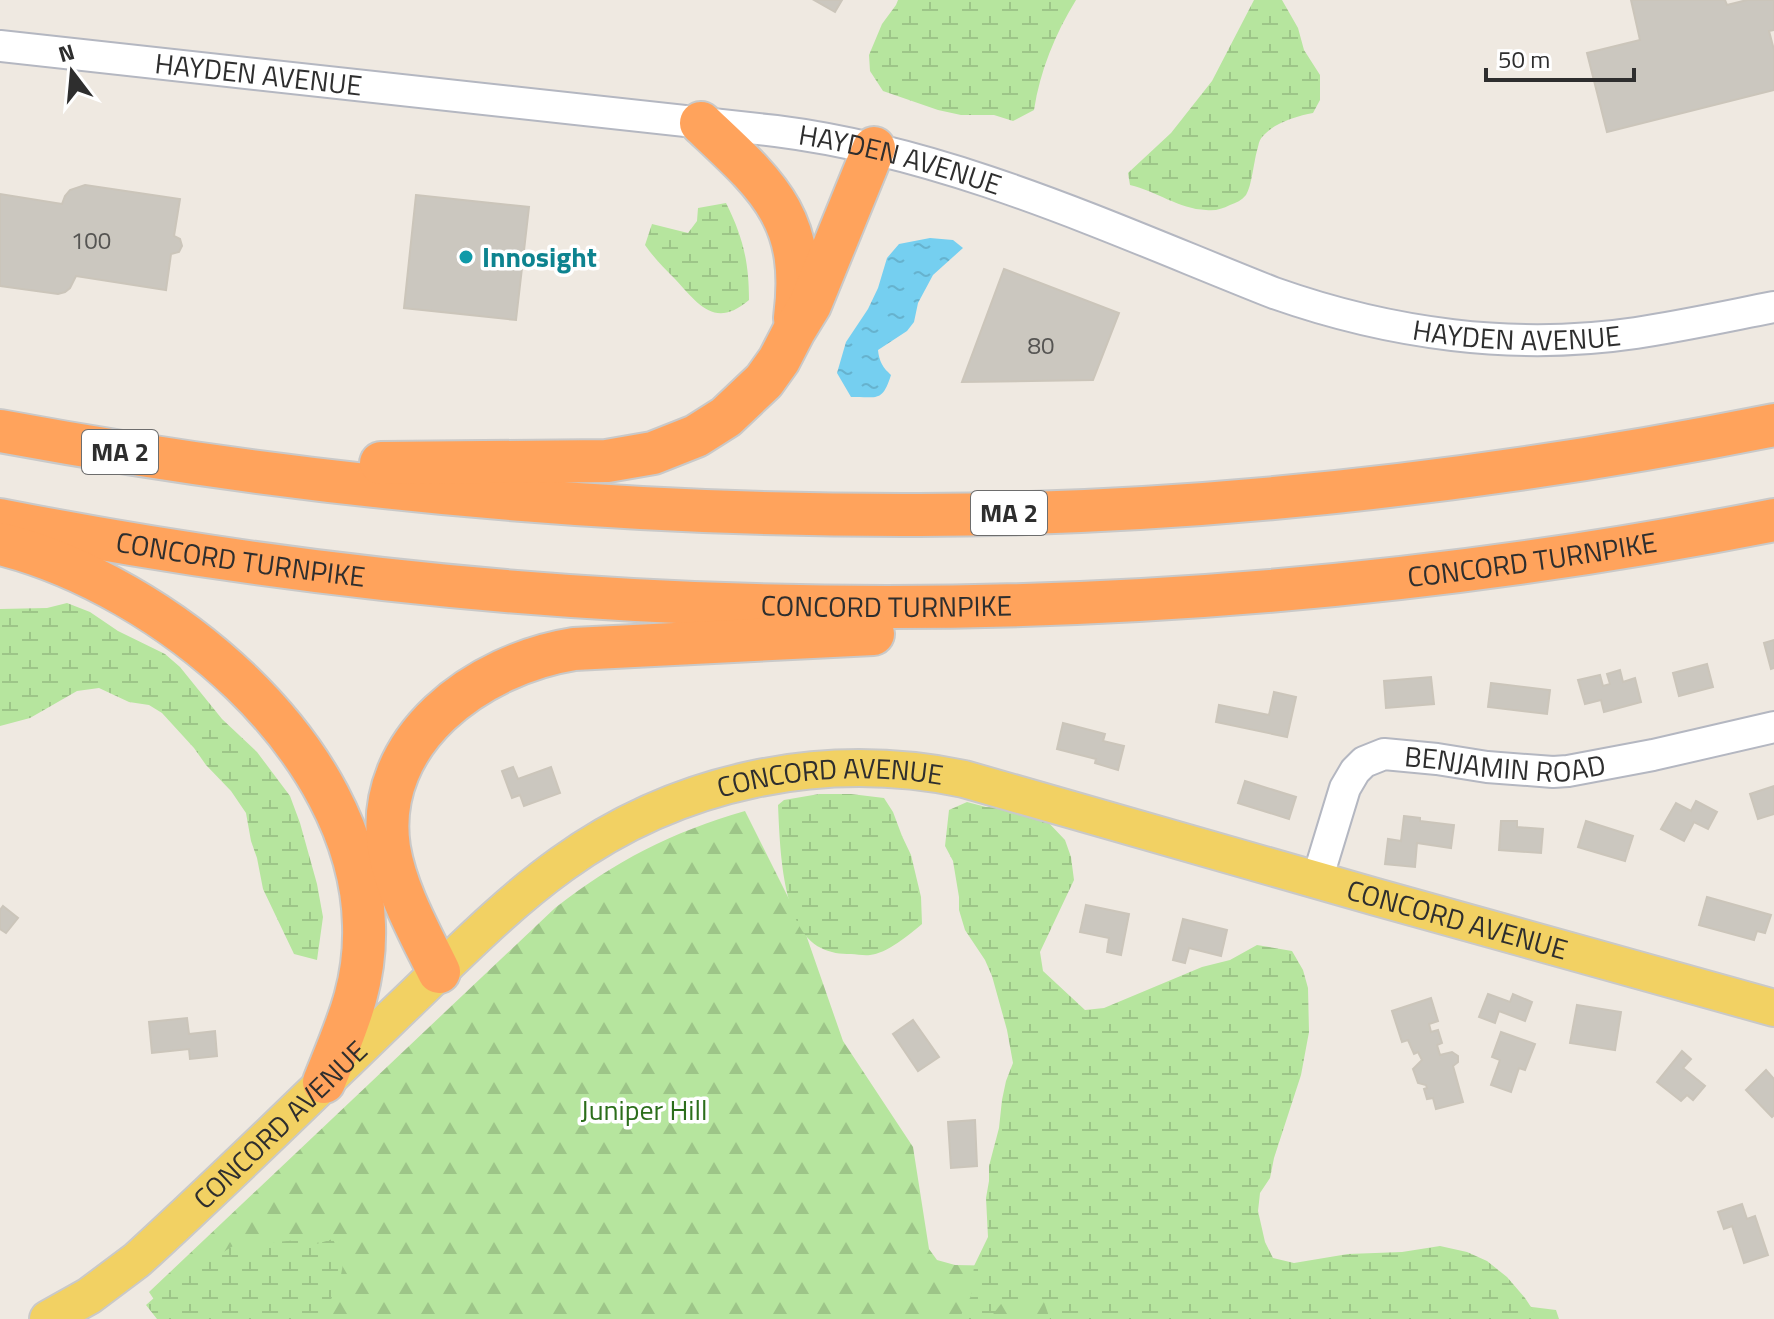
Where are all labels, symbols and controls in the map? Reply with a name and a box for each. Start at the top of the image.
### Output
north arrow [32,32,112,112]
scale bar [1486,32,1634,82]
text: N [54,34,79,71]
street label: HAYDEN AVENUE [153,41,364,107]
text: 50 m [1498,41,1550,77]
street label: HAYDEN AVENUE [796,112,1007,206]
house number: 100 [71,222,111,258]
place label: Innosight [482,235,597,278]
marker: Innosight [457,248,475,266]
street label: HAYDEN AVENUE [1410,308,1623,361]
house number: 80 [1028,327,1054,363]
road number: MA 2 [82,430,158,474]
road number: MA 2 [971,491,1047,535]
street label: CONCORD TURNPIKE [113,520,368,598]
street label: CONCORD TURNPIKE [1405,520,1660,598]
street label: CONCORD TURNPIKE [760,583,1012,628]
street label: BENJAMIN ROAD [1403,734,1609,793]
street label: CONCORD AVENUE [712,746,946,808]
street label: CONCORD AVENUE [1342,868,1573,970]
street label: CONCORD AVENUE [183,1030,377,1219]
park label: Juniper Hill [581,1088,707,1131]

